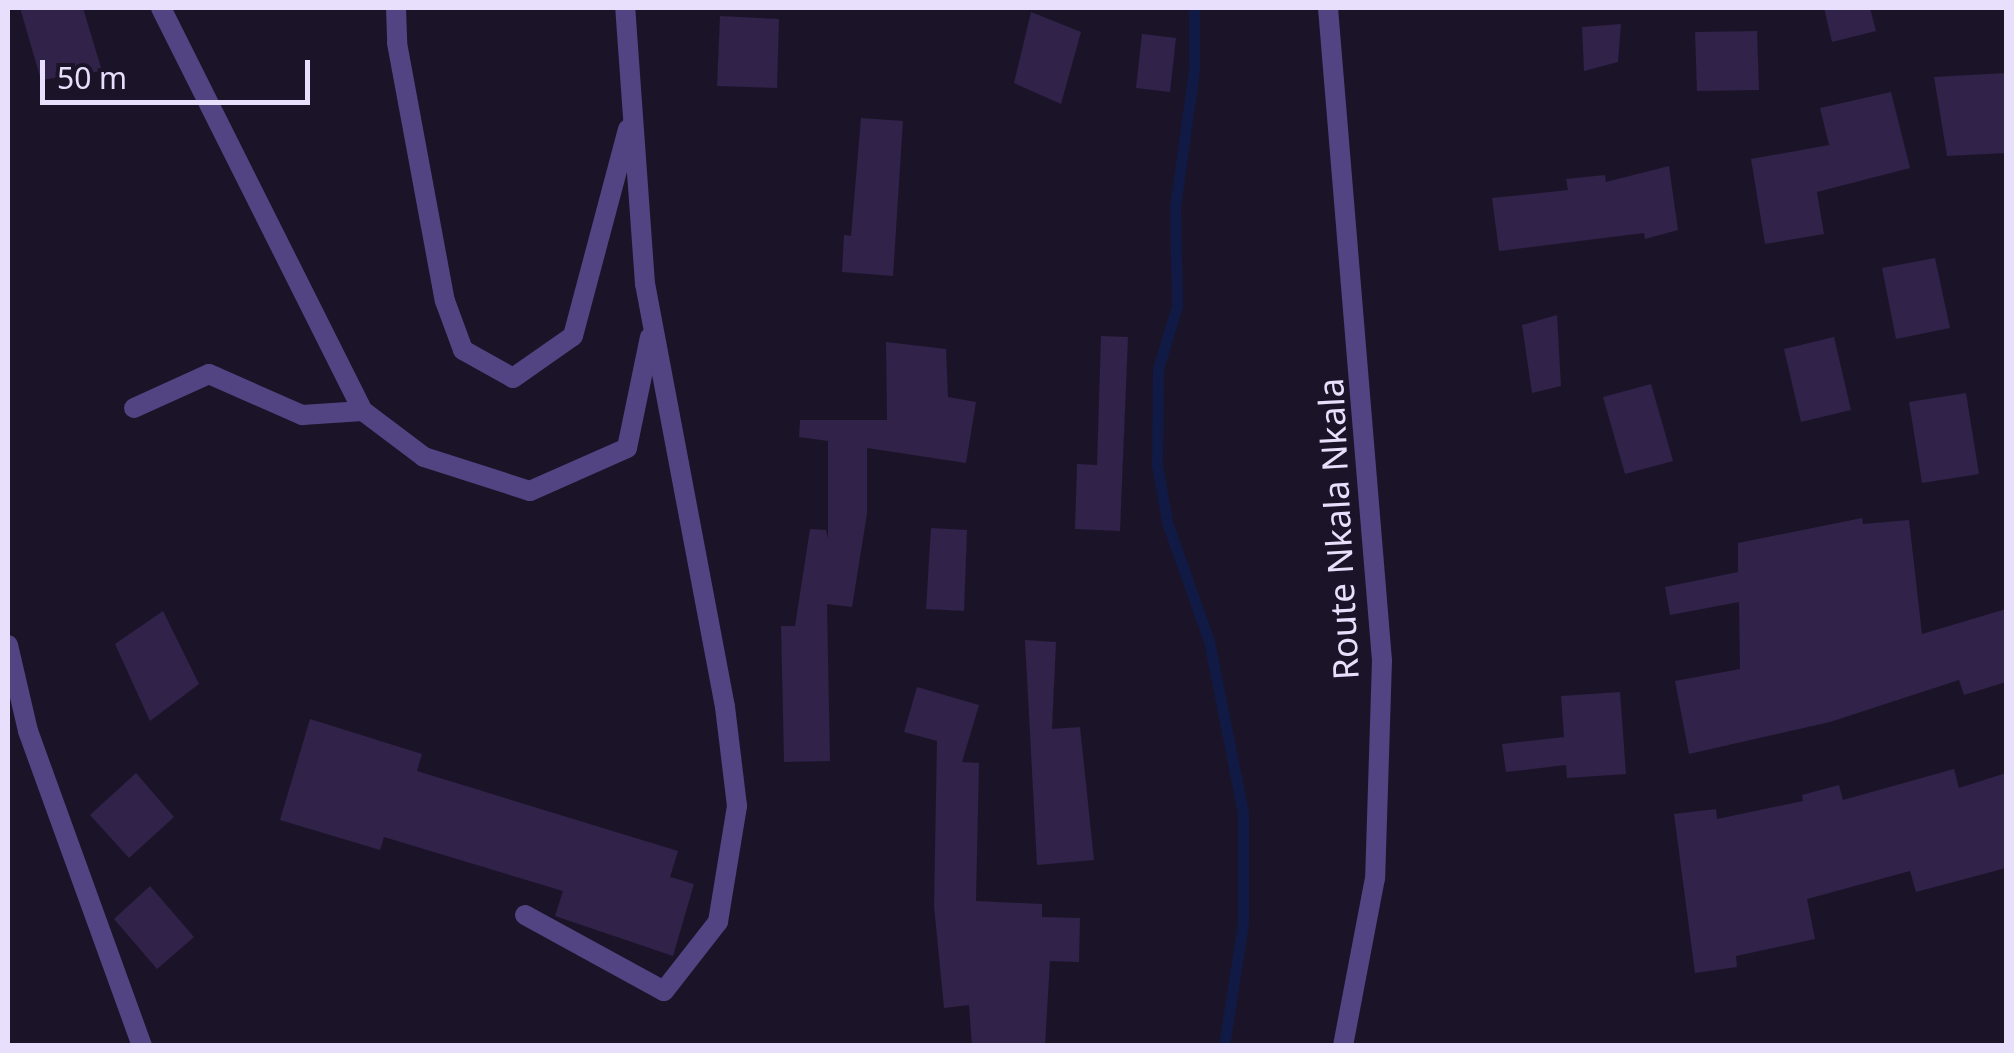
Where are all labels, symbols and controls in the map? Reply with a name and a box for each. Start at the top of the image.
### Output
scale bar [45,40,315,102]
text: 50 m [57,57,127,98]
street label: Route Nkala Nkala [1309,377,1367,681]

